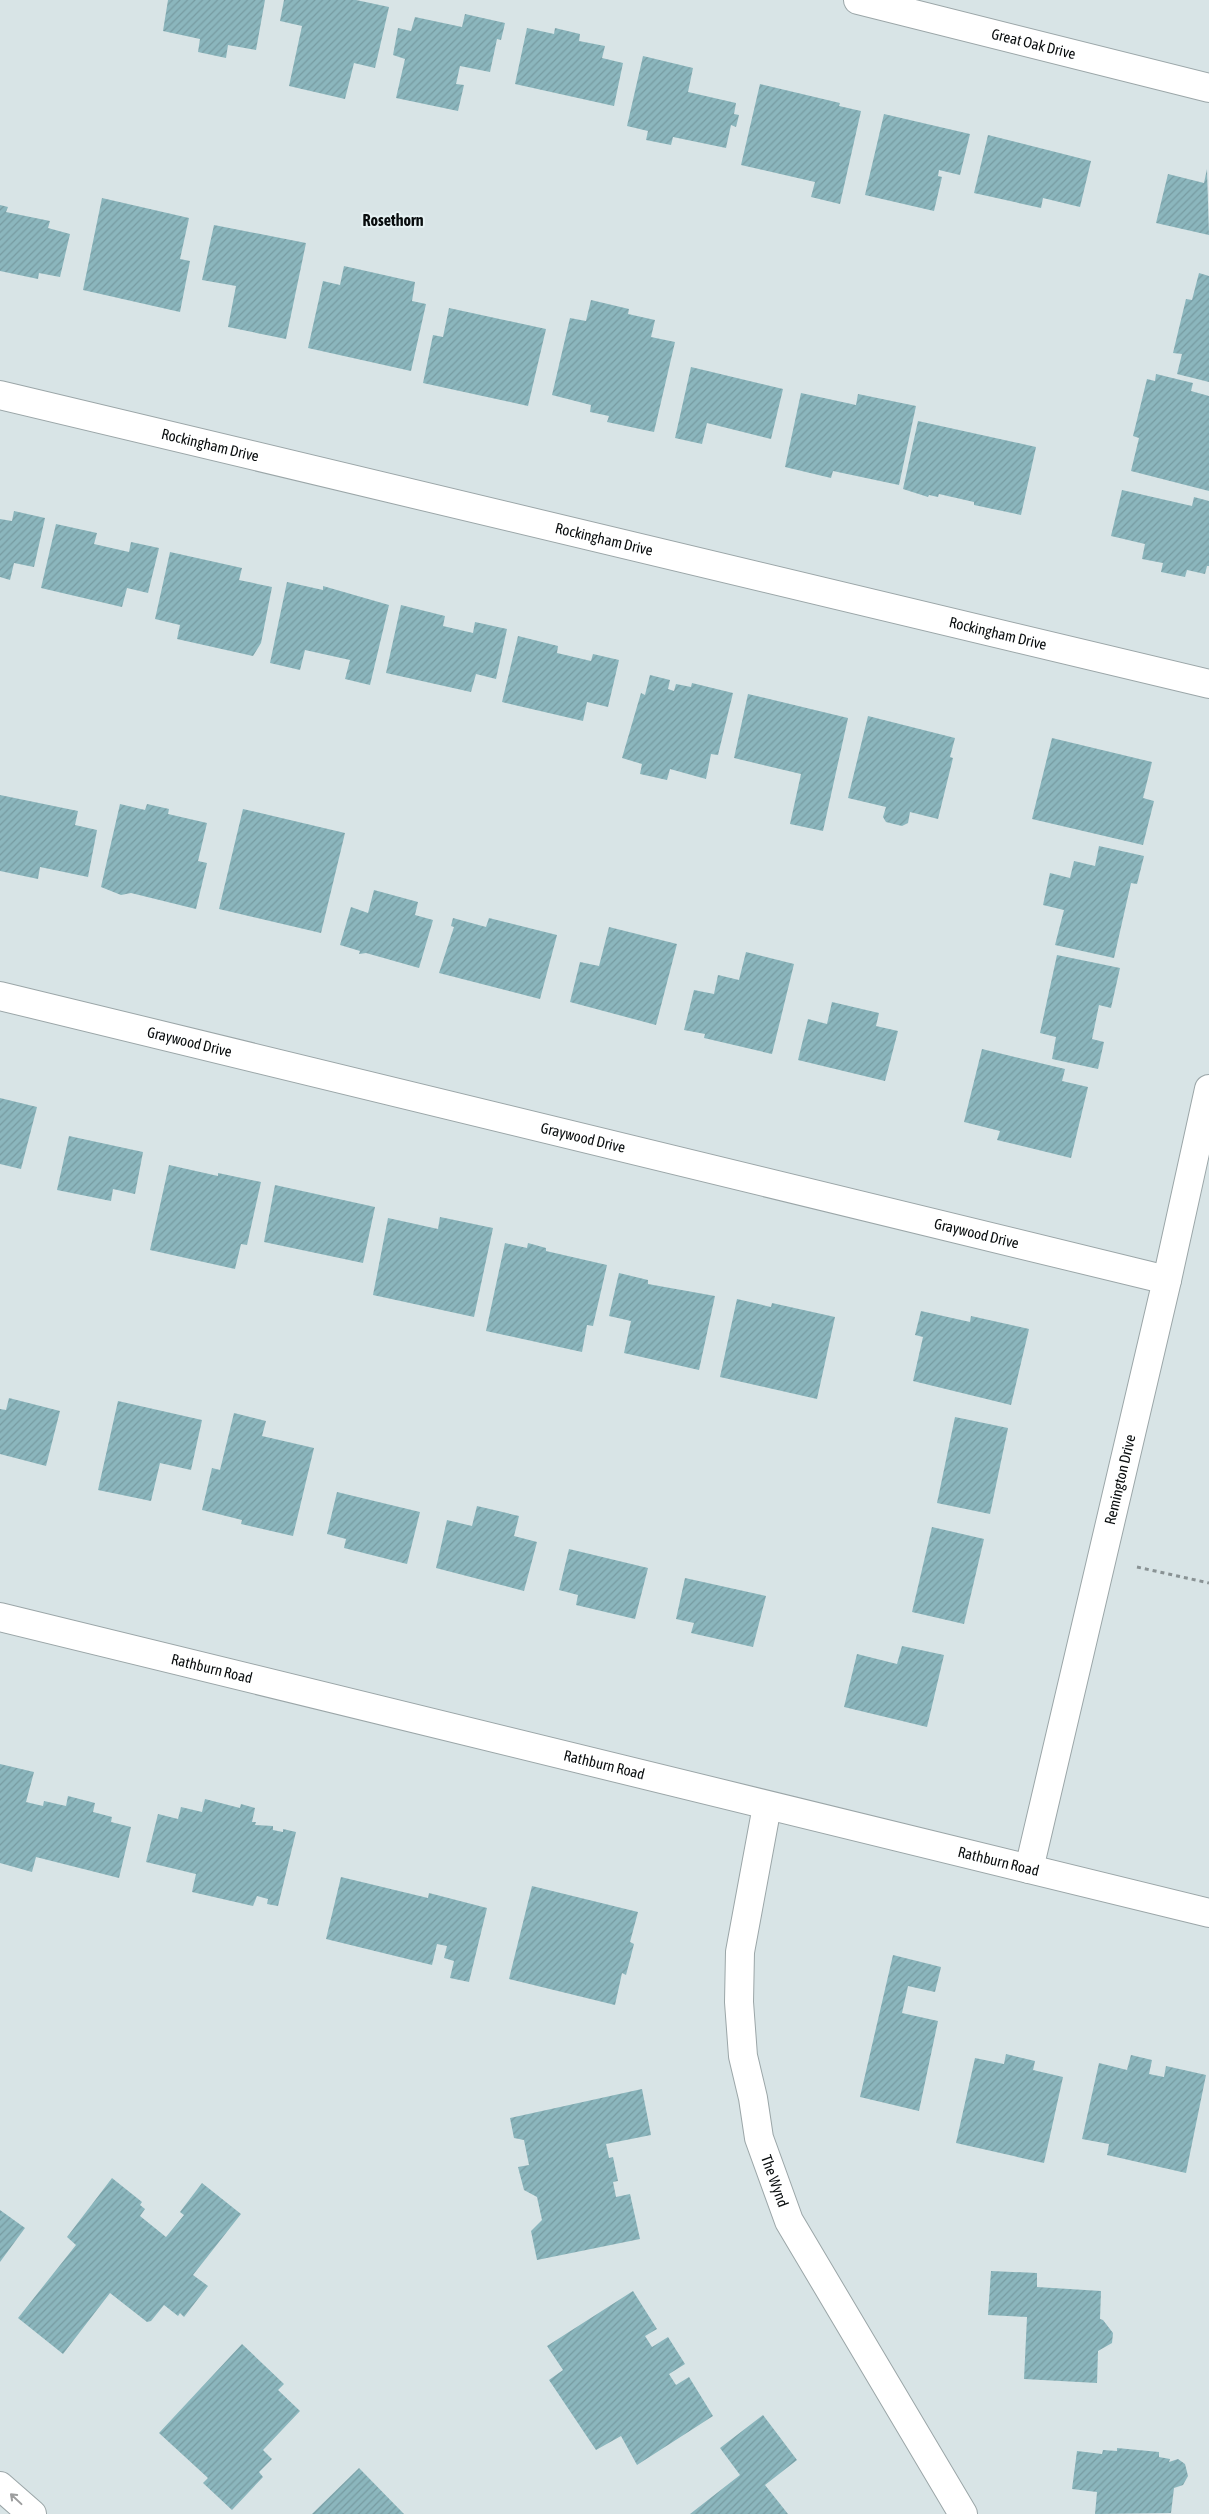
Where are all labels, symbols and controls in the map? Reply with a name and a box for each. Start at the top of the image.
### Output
street label: Great Oak Drive [990,25,1078,62]
district label: Rosethorn [363,211,424,229]
street label: Rockingham Drive [160,425,261,465]
street label: Rockingham Drive [554,519,655,559]
street label: Rockingham Drive [948,613,1049,653]
street label: Graywood Drive [146,1023,234,1060]
street label: Graywood Drive [539,1119,627,1156]
street label: Graywood Drive [933,1215,1021,1252]
street label: Remington Drive [1101,1433,1139,1526]
street label: Rathburn Road [170,1650,254,1686]
street label: Rathburn Road [562,1746,647,1783]
street label: Rathburn Road [956,1843,1041,1879]
street label: The Wynd [758,2153,792,2209]
one-way arrow [10,2494,23,2505]

